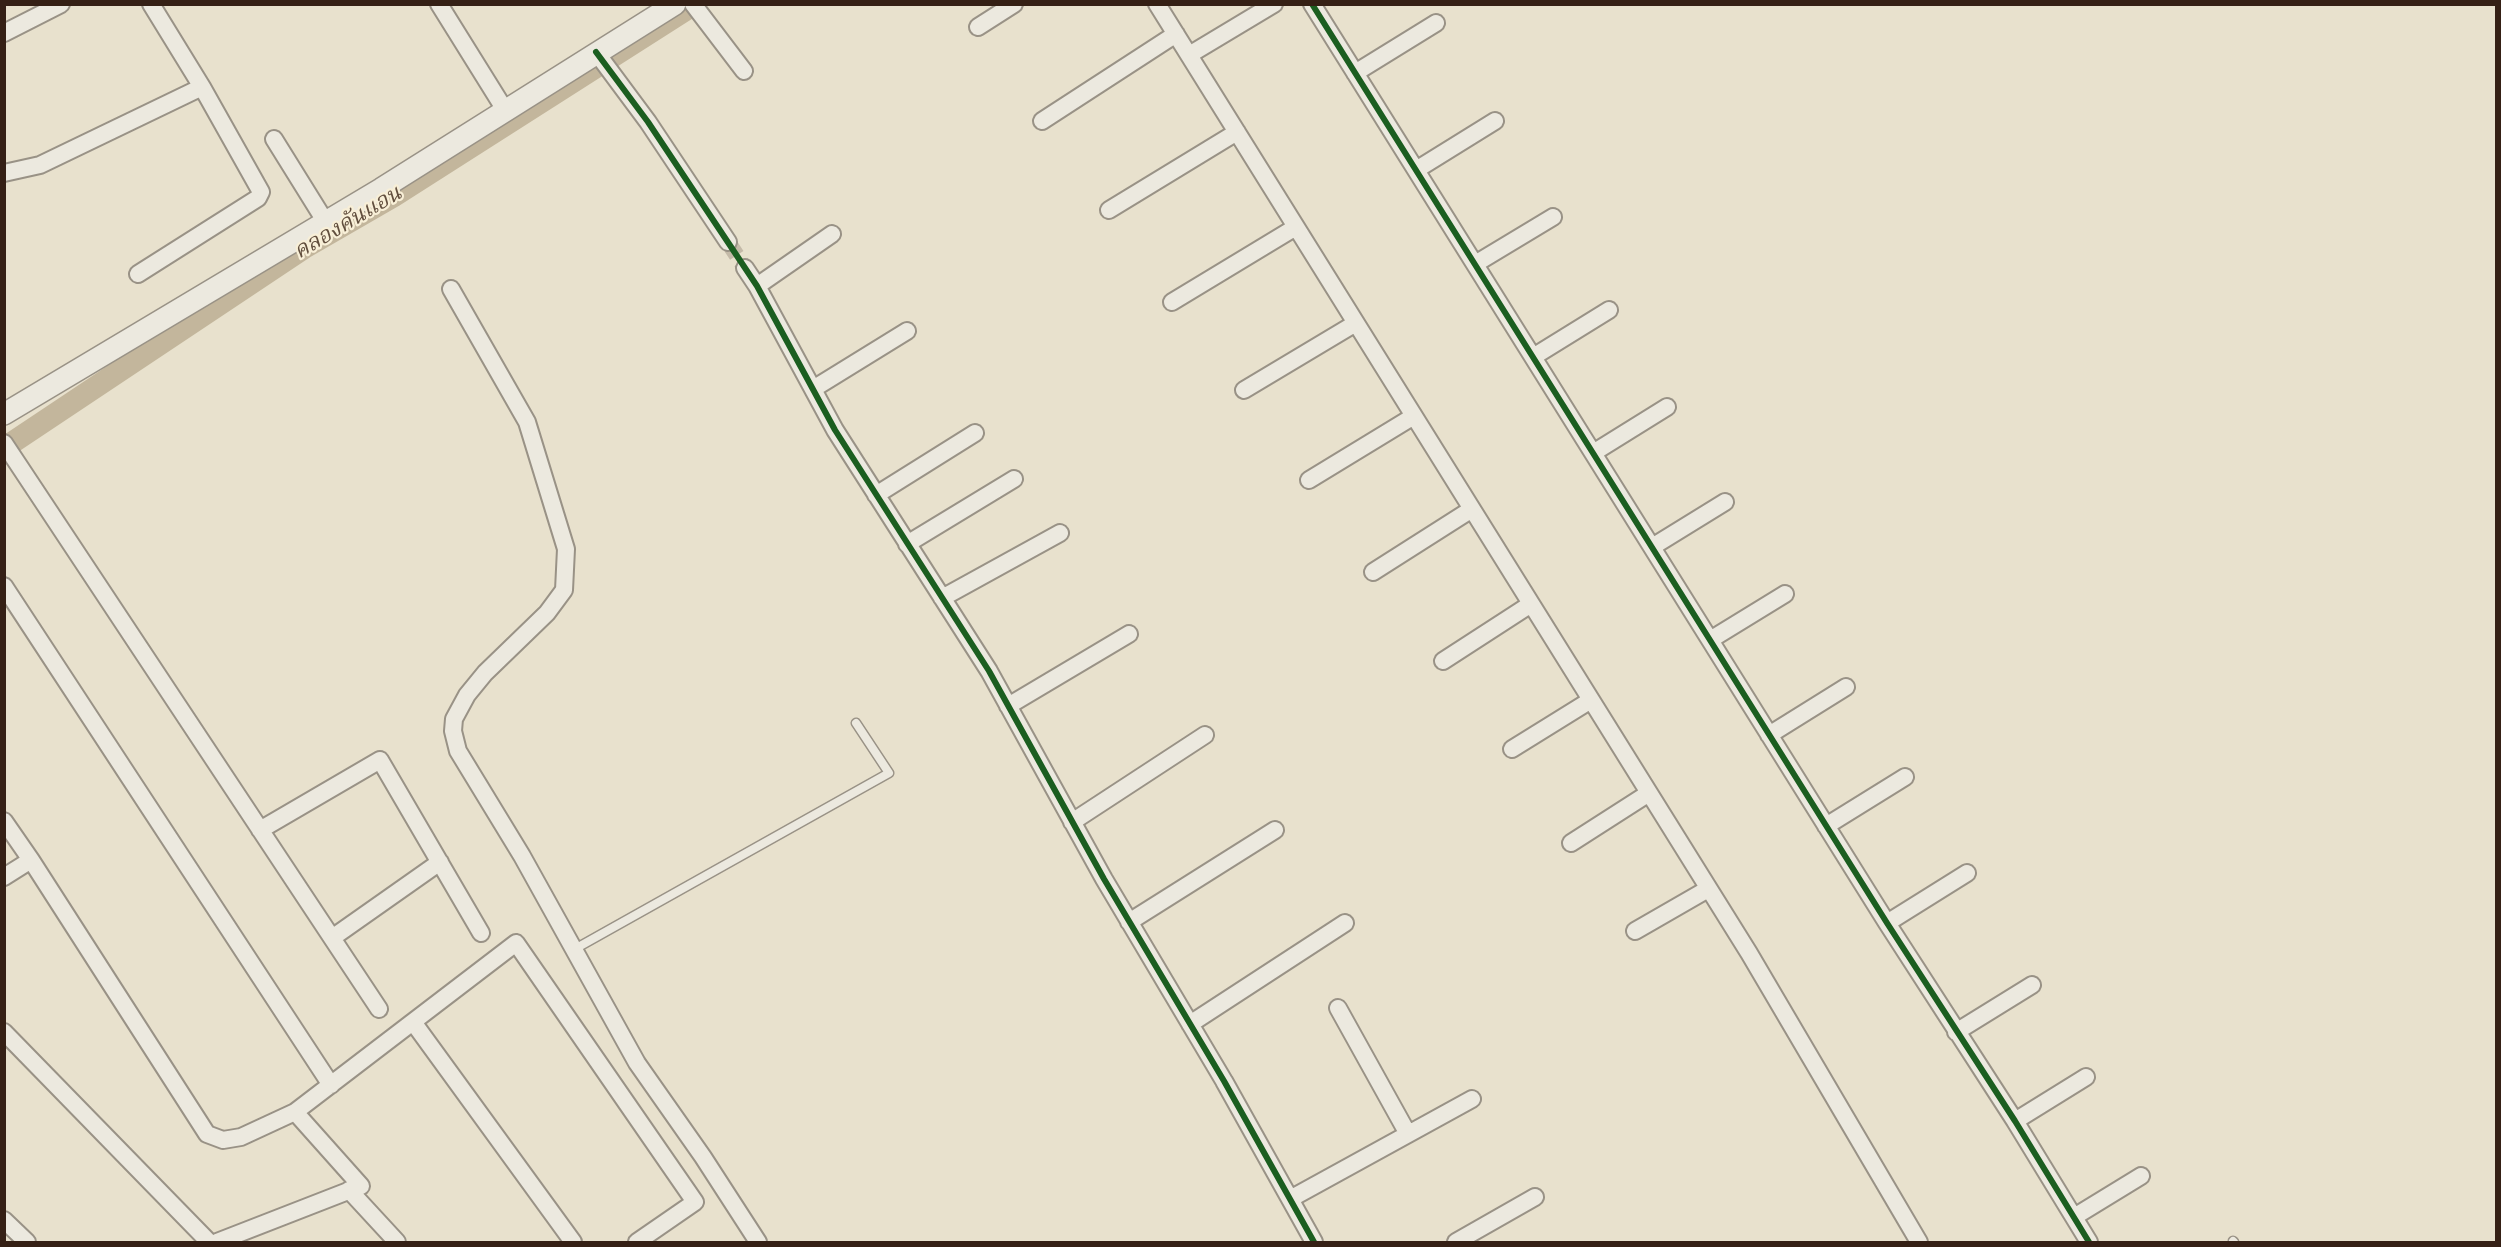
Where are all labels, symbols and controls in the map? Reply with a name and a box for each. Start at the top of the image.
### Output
water label: คลองคันแอน [289,181,407,265]

